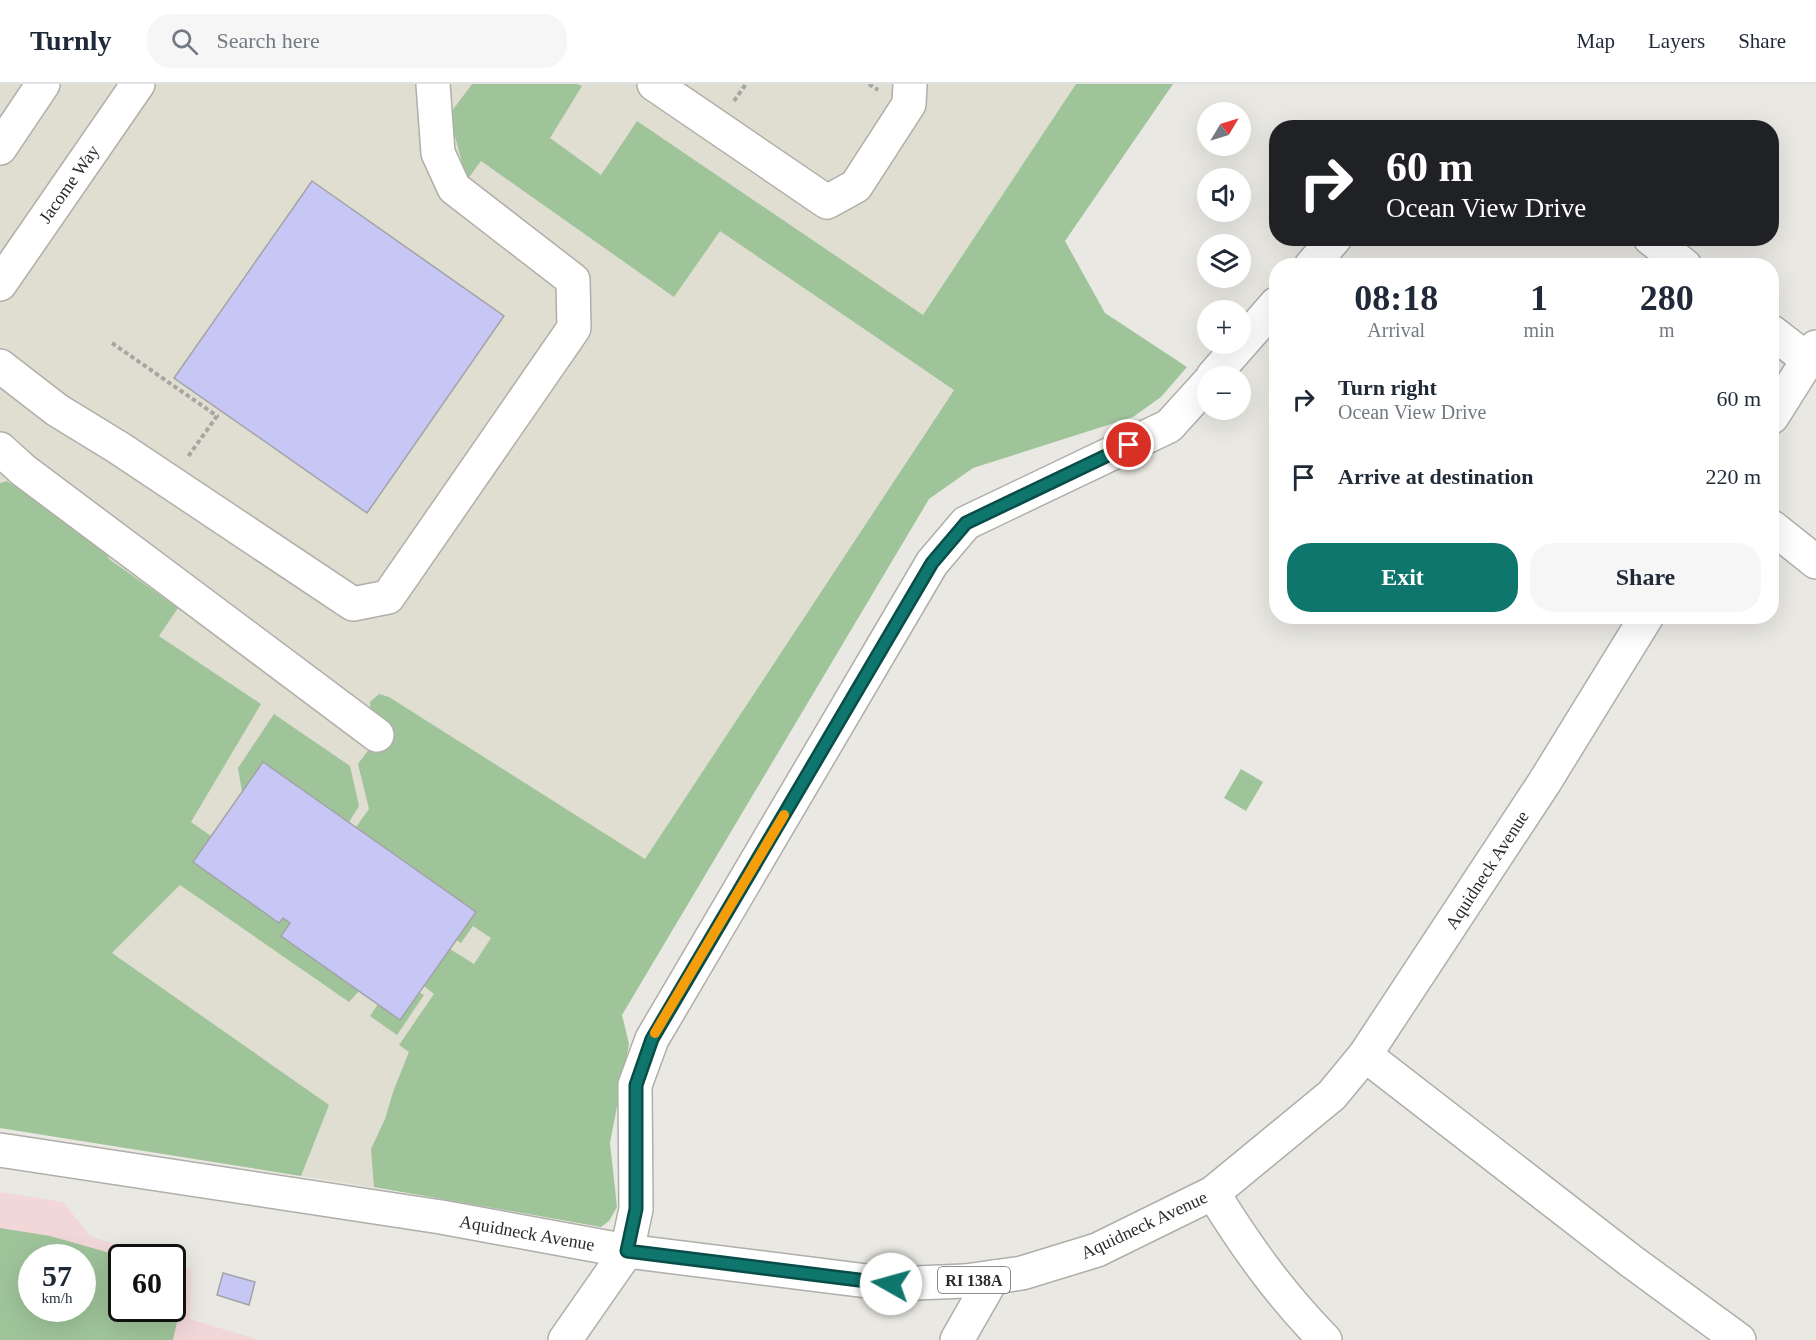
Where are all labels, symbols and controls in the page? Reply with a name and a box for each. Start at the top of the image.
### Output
search box [147,14,567,68]
text: Turnly [30,25,111,56]
icon: search [168,25,201,58]
text: Search here [216,28,320,53]
text: Map [1577,29,1615,53]
text: Layers [1648,29,1705,53]
text: Share [1738,29,1786,53]
north arrow [1197,102,1251,156]
map controls [1197,102,1251,420]
street label: Jacome Way [35,141,103,227]
icon: right [1287,144,1365,222]
text: 60 m [1386,144,1474,190]
button: sound [1197,168,1251,222]
text: Ocean View Drive [1386,193,1586,223]
button: layers [1197,234,1251,288]
text: 08:18 [1354,278,1438,318]
text: 1 [1530,278,1548,318]
text: 280 [1640,278,1694,318]
button: + [1197,300,1251,354]
text: Arrival [1367,319,1425,341]
text: min [1523,319,1555,341]
text: m [1659,319,1675,341]
button: − [1197,366,1251,420]
text: Turn right [1338,375,1437,400]
icon: right [1287,383,1320,416]
text: 60 m [1716,386,1761,411]
text: Ocean View Drive [1338,401,1486,423]
pin [1103,419,1154,470]
icon: arrive [1112,428,1145,461]
icon: arrive [1287,461,1320,494]
text: Arrive at destination [1338,464,1534,489]
text: 220 m [1705,464,1761,489]
button: Exit [1287,543,1518,612]
button: Share [1530,543,1761,612]
street label: Aquidneck Avenue [1441,807,1533,933]
street label: Aquidneck Avenue [1078,1187,1210,1263]
street label: Aquidneck Avenue [458,1211,596,1255]
speed limit sign: 60 [108,1244,186,1322]
position arrow [859,1252,923,1316]
text: 57 [42,1259,72,1292]
road number: RI 138A [938,1267,1010,1293]
text: km/h [42,1290,72,1306]

